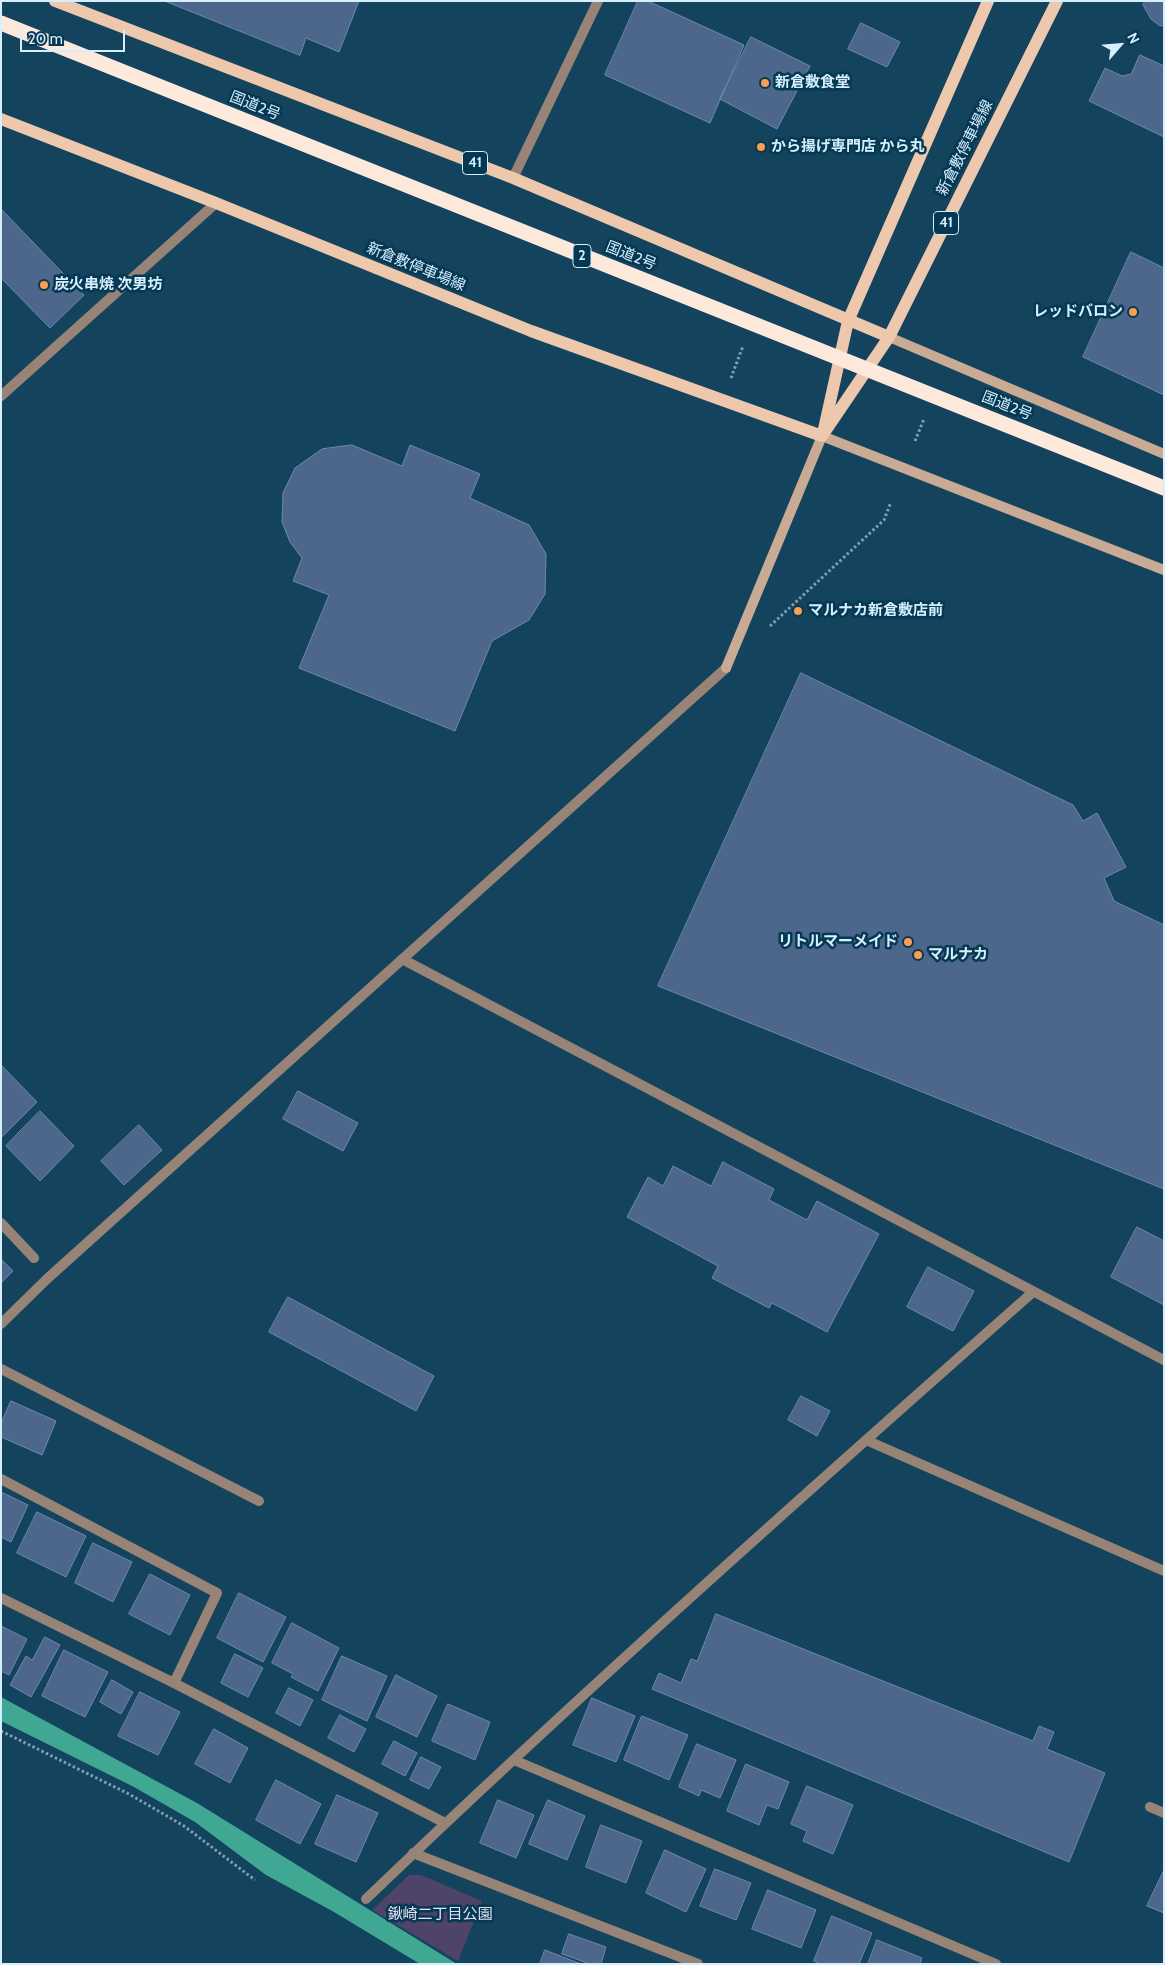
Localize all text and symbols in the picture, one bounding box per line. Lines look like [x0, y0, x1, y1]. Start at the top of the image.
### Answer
scale bar [22, 20, 128, 52]
north arrow [1095, 20, 1145, 70]
text: 20 m [28, 30, 63, 48]
text: N [1123, 30, 1144, 47]
place label: 新倉敷食堂 [775, 74, 850, 92]
marker: 新倉敷食堂 [759, 77, 771, 89]
street label: 国道2号 [227, 88, 283, 124]
street label: 新倉敷停車場線 [933, 97, 997, 199]
place label: から揚げ専門店 から丸 [771, 138, 924, 156]
marker: から揚げ専門店 から丸 [755, 141, 767, 153]
road number: 41 [462, 152, 488, 174]
road number: 41 [934, 212, 958, 234]
street label: 国道2号 [603, 238, 659, 274]
street label: 新倉敷停車場線 [364, 239, 468, 295]
road number: 2 [573, 245, 591, 268]
place label: 炭火串焼 次男坊 [54, 276, 162, 294]
marker: 炭火串焼 次男坊 [38, 279, 50, 291]
place label: レッドバロン [1033, 303, 1123, 321]
marker: レッドバロン [1127, 306, 1139, 318]
street label: 国道2号 [979, 388, 1035, 424]
place label: マルナカ新倉敷店前 [808, 602, 943, 620]
marker: マルナカ新倉敷店前 [792, 605, 804, 617]
place label: リトルマーメイド [778, 933, 898, 951]
marker: リトルマーメイド [902, 936, 914, 948]
place label: マルナカ [928, 946, 988, 964]
marker: マルナカ [912, 949, 924, 961]
park label: 鍬崎二丁目公園 [388, 1906, 492, 1924]

